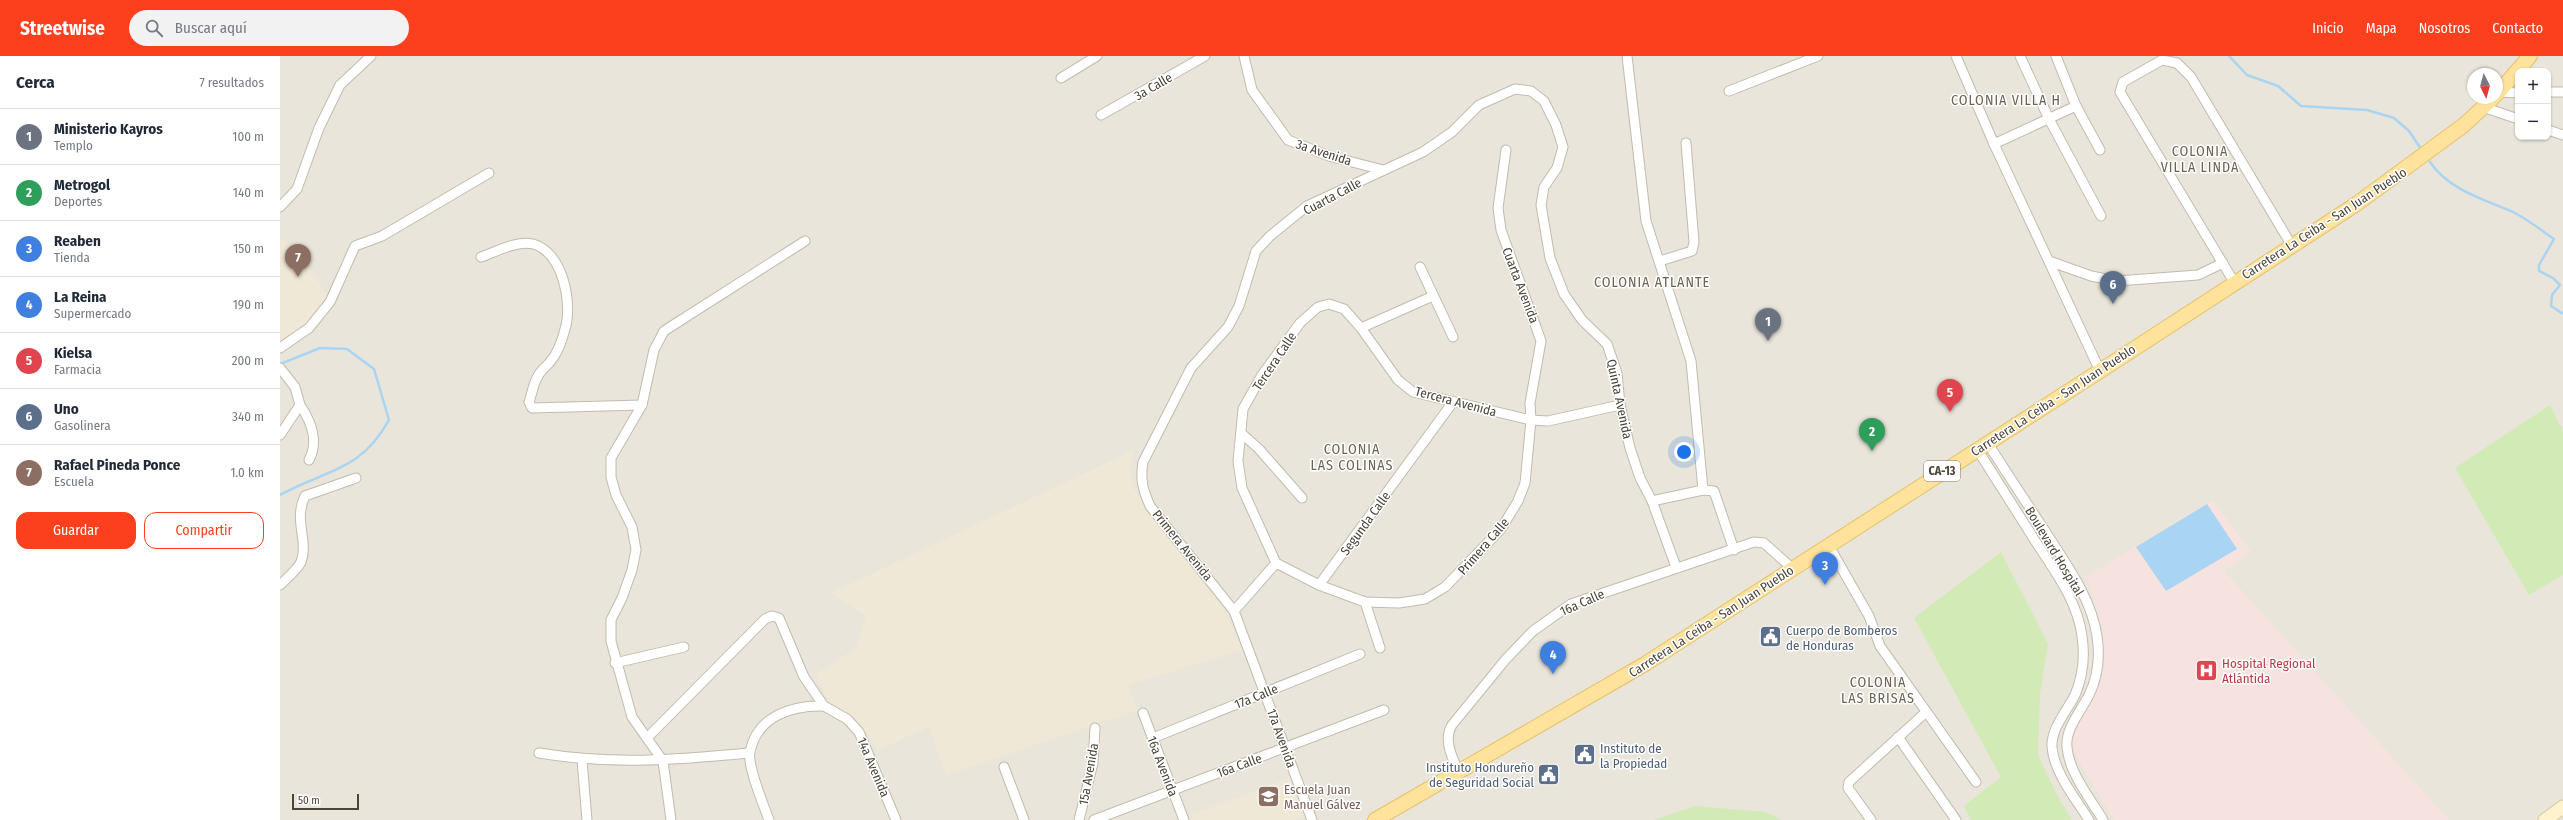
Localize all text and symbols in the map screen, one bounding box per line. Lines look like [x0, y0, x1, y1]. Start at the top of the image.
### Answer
search box [129, 10, 409, 46]
text: Streetwise [20, 17, 105, 40]
icon: search [143, 17, 165, 39]
text: Buscar aquí [175, 19, 247, 37]
text: Inicio [2312, 20, 2344, 37]
text: Mapa [2366, 20, 2397, 37]
text: Nosotros [2419, 20, 2470, 37]
text: Contacto [2492, 20, 2543, 37]
north arrow [2467, 68, 2503, 104]
map controls [2515, 68, 2551, 140]
button: + [2515, 68, 2551, 104]
street label: 3a Calle [1132, 70, 1175, 103]
text: Cerca [16, 72, 55, 93]
text: 7 resultados [199, 75, 264, 90]
district label: COLONIA VILLA H [1951, 92, 2061, 109]
button: − [2515, 104, 2551, 140]
text: Ministerio Kayros [54, 120, 163, 138]
text: 1 [26, 129, 32, 144]
text: 100 m [232, 129, 264, 144]
street label: 3a Avenida [1294, 136, 1354, 169]
text: Templo [54, 138, 93, 153]
district label: COLONIA VILLA LINDA [2161, 143, 2239, 176]
street label: Carretera La Ceiba - San Juan Pueblo [2239, 164, 2410, 282]
street label: Cuarta Calle [1301, 175, 1364, 218]
text: Metrogol [54, 176, 110, 194]
text: 2 [26, 185, 32, 200]
text: 140 m [233, 185, 264, 200]
text: Deportes [54, 194, 102, 209]
text: Reaben [54, 232, 101, 250]
text: 3 [26, 241, 32, 256]
text: 150 m [233, 241, 264, 256]
pin: 7 [285, 244, 311, 277]
street label: Cuarta Avenida [1499, 245, 1542, 325]
text: Tienda [54, 250, 90, 265]
pin: 6 [2100, 271, 2126, 304]
district label: COLONIA ATLANTE [1594, 274, 1710, 291]
text: La Reina [54, 288, 107, 306]
text: 4 [26, 297, 32, 312]
text: 190 m [233, 297, 264, 312]
text: Supermercado [54, 306, 131, 321]
pin: 1 [1755, 308, 1781, 341]
street label: Tercera Calle [1249, 329, 1299, 393]
street label: Carretera La Ceiba - San Juan Pueblo [1968, 341, 2139, 459]
text: Kielsa [54, 344, 92, 362]
text: 5 [26, 353, 32, 368]
text: 200 m [232, 353, 264, 368]
street label: Quinta Avenida [1604, 358, 1635, 440]
text: Farmacia [54, 362, 101, 377]
pin: 5 [1937, 379, 1963, 412]
street label: Tercera Avenida [1414, 383, 1498, 420]
text: Uno [54, 400, 79, 418]
text: 6 [26, 409, 32, 424]
text: 340 m [232, 409, 264, 424]
text: Gasolinera [54, 418, 111, 433]
pin: 2 [1859, 418, 1885, 451]
district label: COLONIA LAS COLINAS [1310, 441, 1394, 474]
your location [1674, 442, 1694, 462]
text: Rafael Pineda Ponce [54, 456, 180, 474]
road number: CA-13 [1924, 461, 1960, 481]
text: 7 [26, 465, 32, 480]
text: 1.0 km [230, 465, 264, 480]
text: Escuela [54, 474, 94, 489]
street label: Segunda Calle [1337, 489, 1393, 558]
street label: Boulevard Hospital [2022, 504, 2087, 599]
street label: Primera Avenida [1149, 507, 1216, 584]
button: Guardar [16, 512, 136, 549]
button: Compartir [144, 512, 264, 549]
street label: Primera Calle [1455, 515, 1512, 578]
pin: 3 [1812, 552, 1838, 585]
street label: Carretera La Ceiba - San Juan Pueblo [1626, 562, 1797, 680]
street label: 16a Calle [1558, 586, 1607, 619]
place label: Cuerpo de Bomberos de Honduras [1786, 623, 1898, 653]
public building icon: Cuerpo de Bomberos de Honduras [1757, 624, 1783, 650]
pin: 4 [1540, 641, 1566, 674]
place label: Hospital Regional Atlántida [2222, 656, 2316, 686]
hospital icon: Hospital Regional Atlántida [2194, 657, 2220, 683]
district label: COLONIA LAS BRISAS [1841, 674, 1915, 707]
street label: 17a Calle [1232, 681, 1280, 712]
street label: 17a Avenida [1264, 707, 1299, 770]
street label: 16a Avenida [1144, 734, 1181, 798]
street label: 14a Avenida [854, 735, 893, 799]
place label: Instituto de la Propiedad [1600, 741, 1667, 771]
street label: 15a Avenida [1076, 742, 1101, 806]
public building icon: Instituto de la Propiedad [1571, 742, 1597, 768]
street label: 16a Calle [1215, 750, 1264, 781]
place label: Instituto Hondureño de Seguridad Social [1426, 760, 1535, 790]
public building icon: Instituto Hondureño de Seguridad Social [1536, 761, 1562, 787]
place label: Escuela Juan Manuel Gálvez [1284, 782, 1360, 812]
school or university icon: Escuela Juan Manuel Gálvez [1255, 783, 1281, 809]
scale bar [292, 792, 359, 811]
text: 50 m [298, 794, 320, 807]

